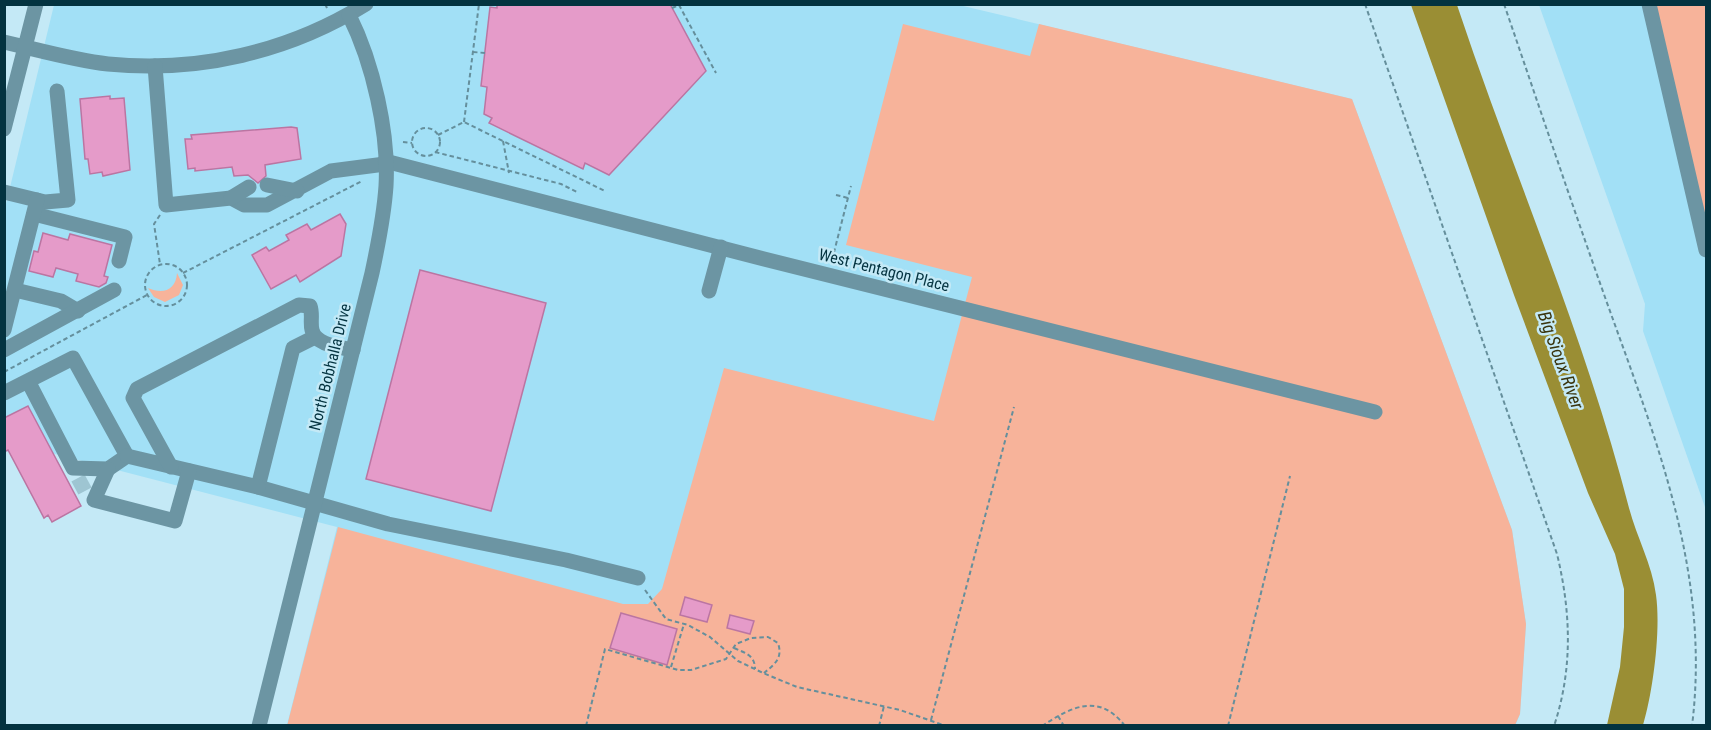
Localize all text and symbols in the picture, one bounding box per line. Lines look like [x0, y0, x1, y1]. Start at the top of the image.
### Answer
street label: West Pentagon Place [817, 245, 951, 295]
street label: North Bobhalla Drive [305, 302, 355, 432]
water label: Big Sioux River [1534, 308, 1589, 412]

